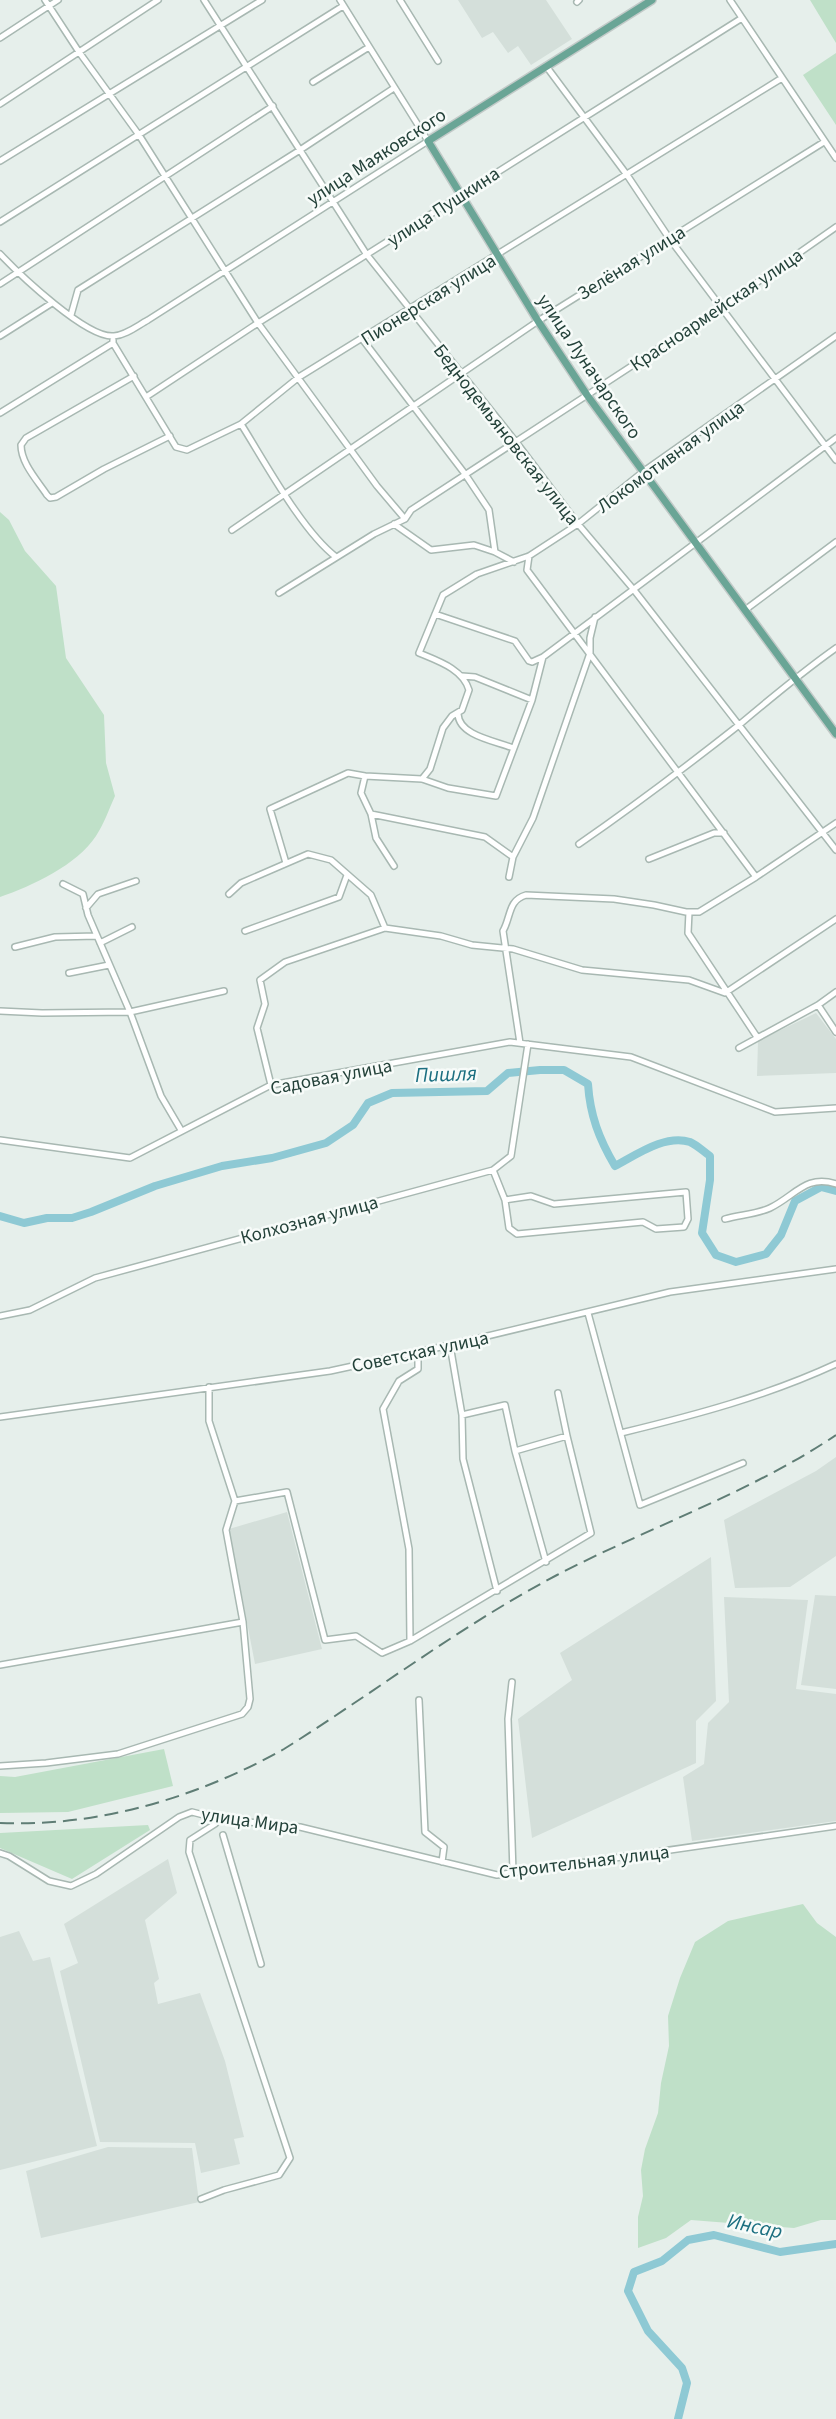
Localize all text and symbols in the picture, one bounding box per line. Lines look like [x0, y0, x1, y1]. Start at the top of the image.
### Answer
street label: улица Маяковского [302, 102, 452, 212]
street label: улица Пушкина [382, 161, 505, 254]
street label: Зелёная улица [572, 219, 691, 307]
street label: Красноармейская улица [625, 242, 809, 378]
street label: Пионерская улица [356, 248, 502, 353]
street label: улица Луначарского [530, 289, 647, 445]
street label: Беднодемьяновская улица [426, 339, 585, 531]
street label: Локомотивная улица [592, 394, 750, 520]
street label: Садовая улица [268, 1052, 394, 1103]
water label: Пишля [415, 1058, 477, 1090]
street label: Колхозная улица [237, 1189, 381, 1252]
street label: Советская улица [349, 1325, 491, 1380]
street label: улица Мира [199, 1801, 300, 1842]
street label: Строительная улица [497, 1839, 671, 1886]
water label: Инсар [725, 2206, 785, 2246]

